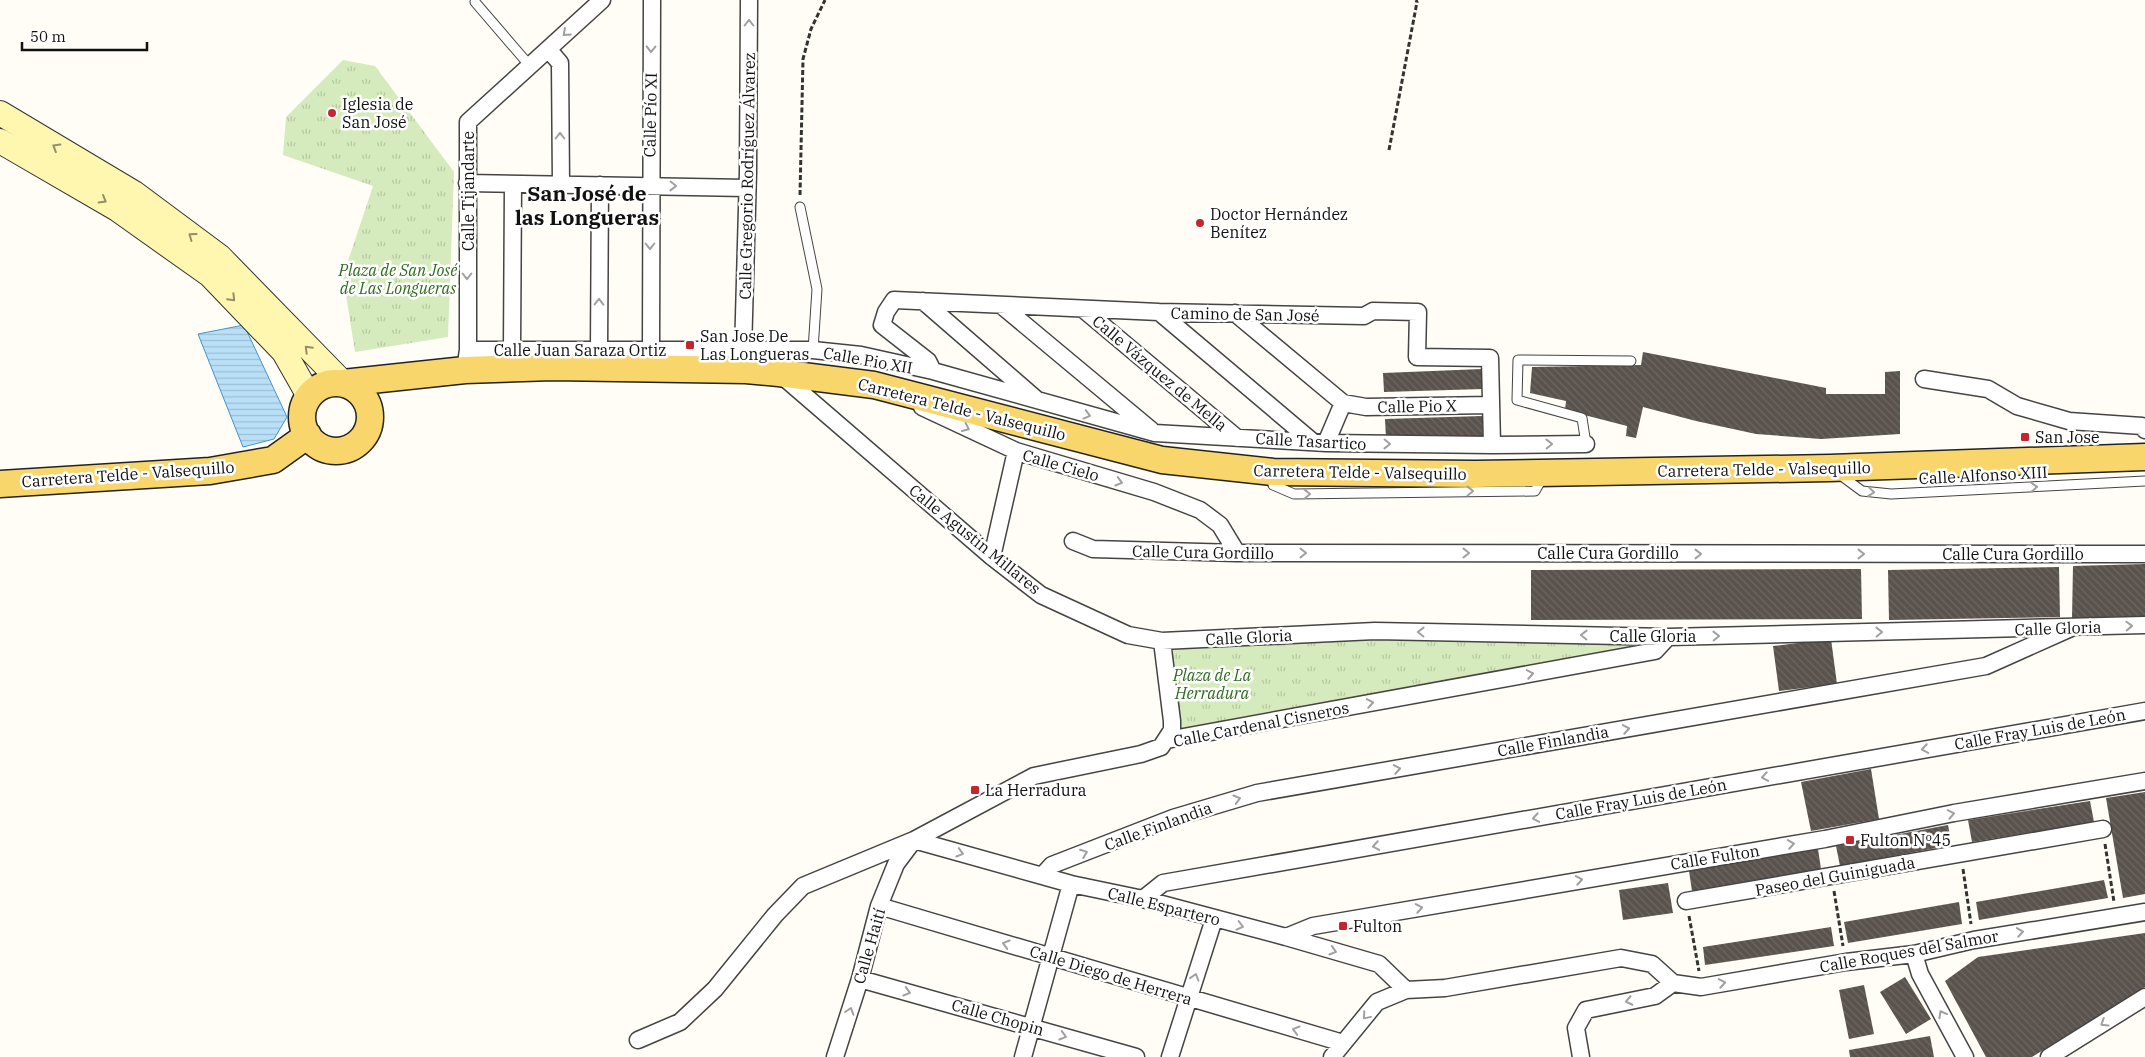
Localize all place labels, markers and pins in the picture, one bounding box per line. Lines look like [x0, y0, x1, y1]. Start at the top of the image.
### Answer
place label: Iglesia de San José [342, 94, 413, 132]
marker: Iglesia de San José [326, 107, 338, 119]
place label: Doctor Hernández Benítez [1210, 204, 1348, 242]
marker: Doctor Hernández Benítez [1194, 217, 1206, 229]
place label: San Jose De Las Longueras [700, 326, 809, 364]
marker: San Jose De Las Longueras [684, 339, 696, 351]
place label: San Jose [2035, 427, 2100, 447]
marker: San Jose [2019, 431, 2031, 443]
place label: La Herradura [985, 780, 1087, 800]
marker: La Herradura [969, 784, 981, 796]
place label: Fulton Nº45 [1860, 830, 1951, 850]
marker: Fulton Nº45 [1844, 834, 1856, 846]
place label: Fulton [1353, 916, 1402, 936]
marker: Fulton [1337, 920, 1349, 932]

